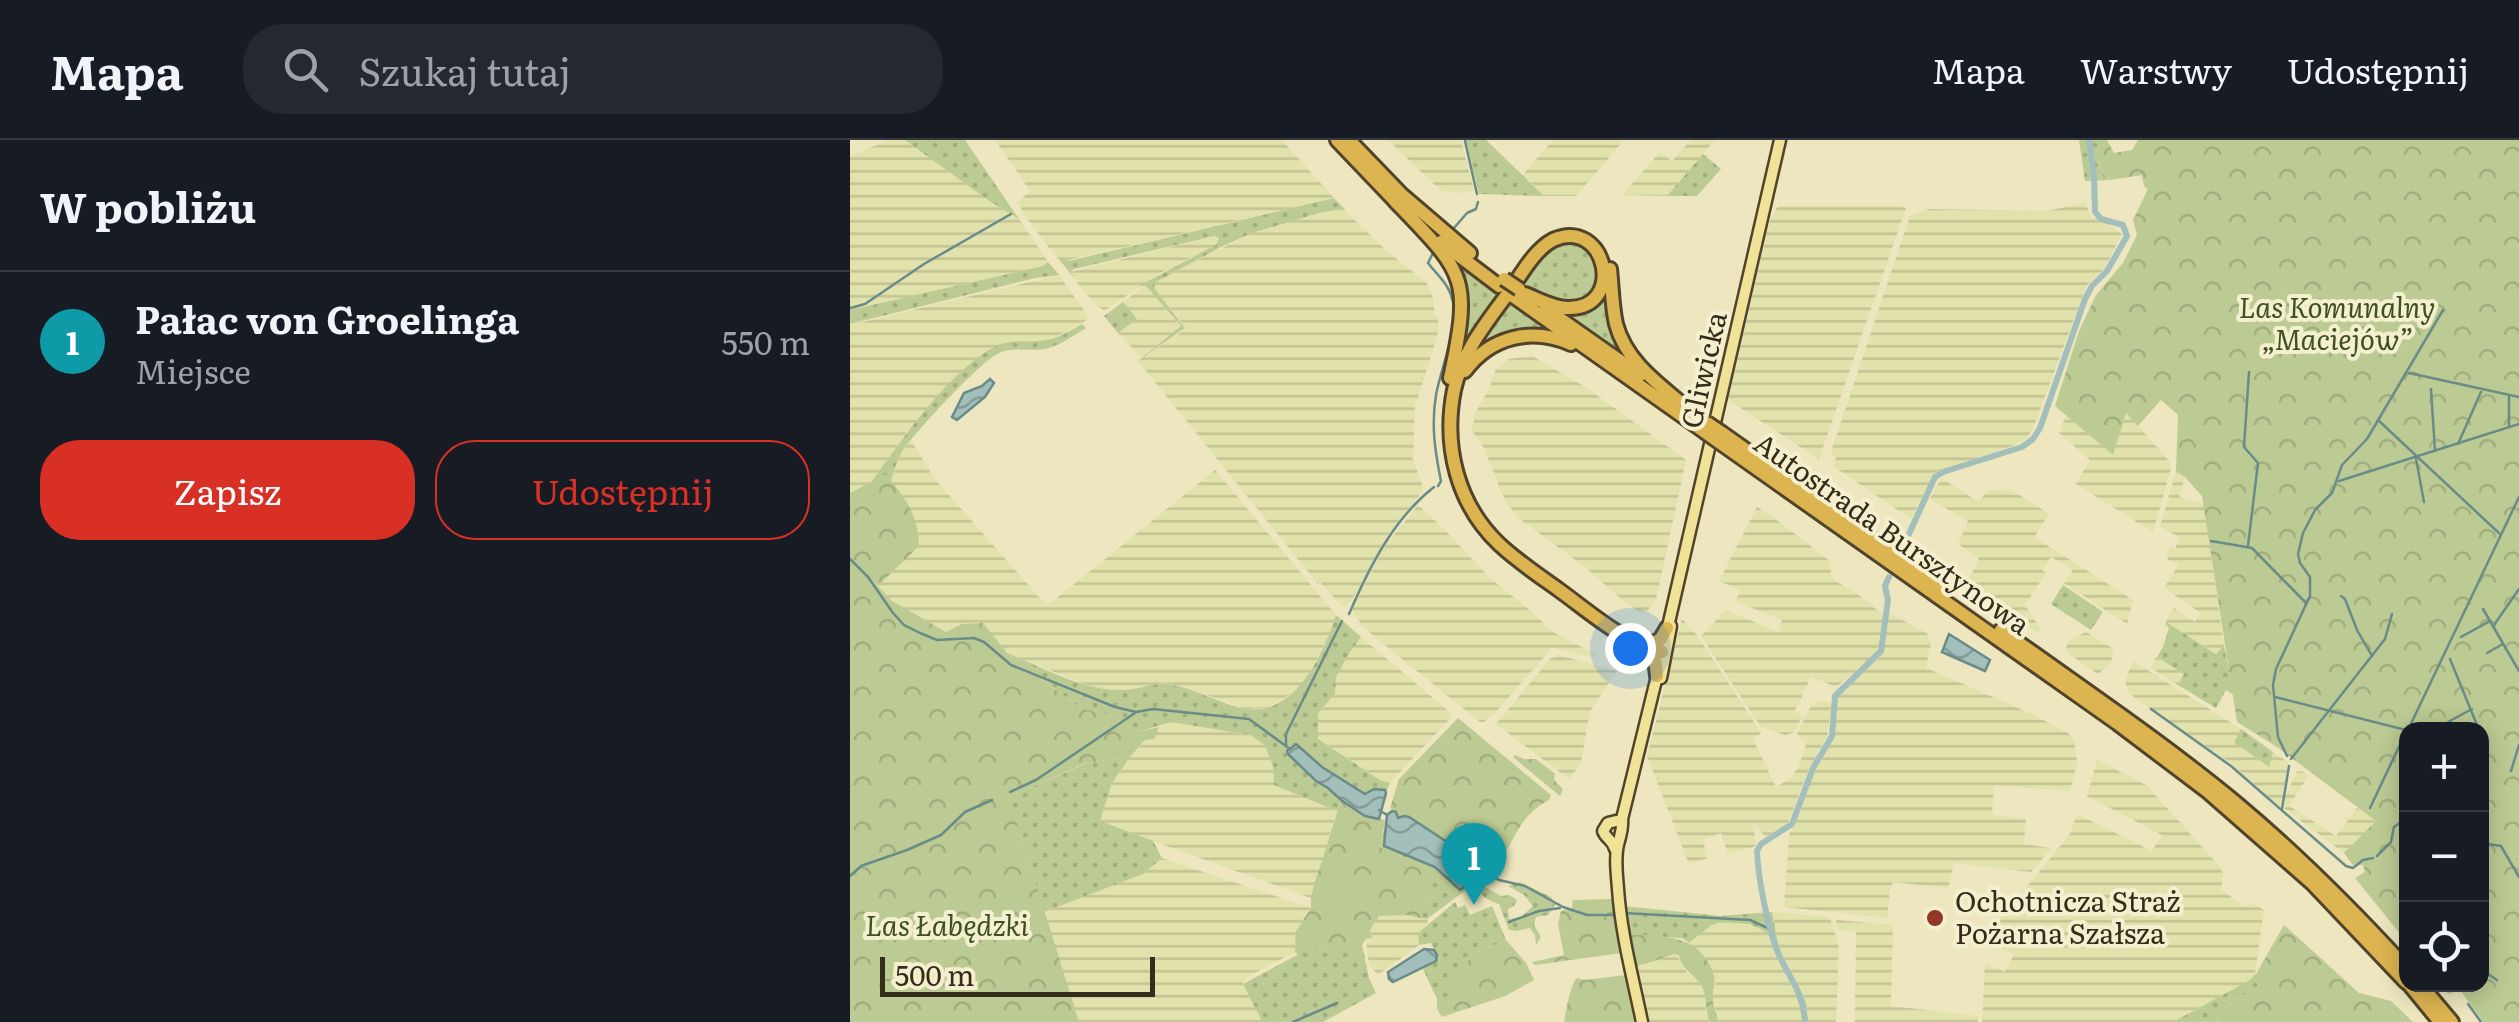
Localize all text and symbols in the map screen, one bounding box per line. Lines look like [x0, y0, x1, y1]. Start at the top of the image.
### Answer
search box [243, 24, 943, 114]
text: Mapa [50, 34, 183, 105]
text: Szukaj tutaj [358, 41, 571, 98]
icon: search [278, 42, 333, 97]
text: Mapa [1932, 43, 2025, 95]
text: Warstwy [2080, 43, 2232, 95]
text: Udostępnij [2287, 43, 2469, 95]
text: W pobliżu [40, 174, 256, 236]
park label: Las Komunalny „Maciejów” [2239, 285, 2435, 359]
text: Pałac von Groelinga [135, 289, 519, 346]
street label: Gliwicka [1668, 307, 1736, 432]
text: 1 [66, 317, 79, 365]
text: 550 m [722, 317, 810, 365]
text: Miejsce [135, 346, 251, 394]
street label: Autostrada Bursztynowa [1746, 421, 2040, 644]
button: Zapisz [40, 440, 415, 540]
button: Udostępnij [435, 440, 810, 540]
your location [1605, 623, 1656, 674]
map controls [2399, 722, 2489, 992]
button: + [2399, 722, 2489, 812]
button: − [2399, 812, 2489, 902]
pin: 1 [1442, 822, 1506, 905]
place label: Ochotnicza Straż Pożarna Szałsza [1955, 879, 2180, 953]
button: locate [2399, 902, 2489, 992]
park label: Las Łabędzki [865, 903, 1029, 945]
marker: Ochotnicza Straż Pożarna Szałsza [1924, 907, 1946, 929]
scale bar [880, 952, 1155, 996]
text: 500 m [895, 953, 974, 995]

